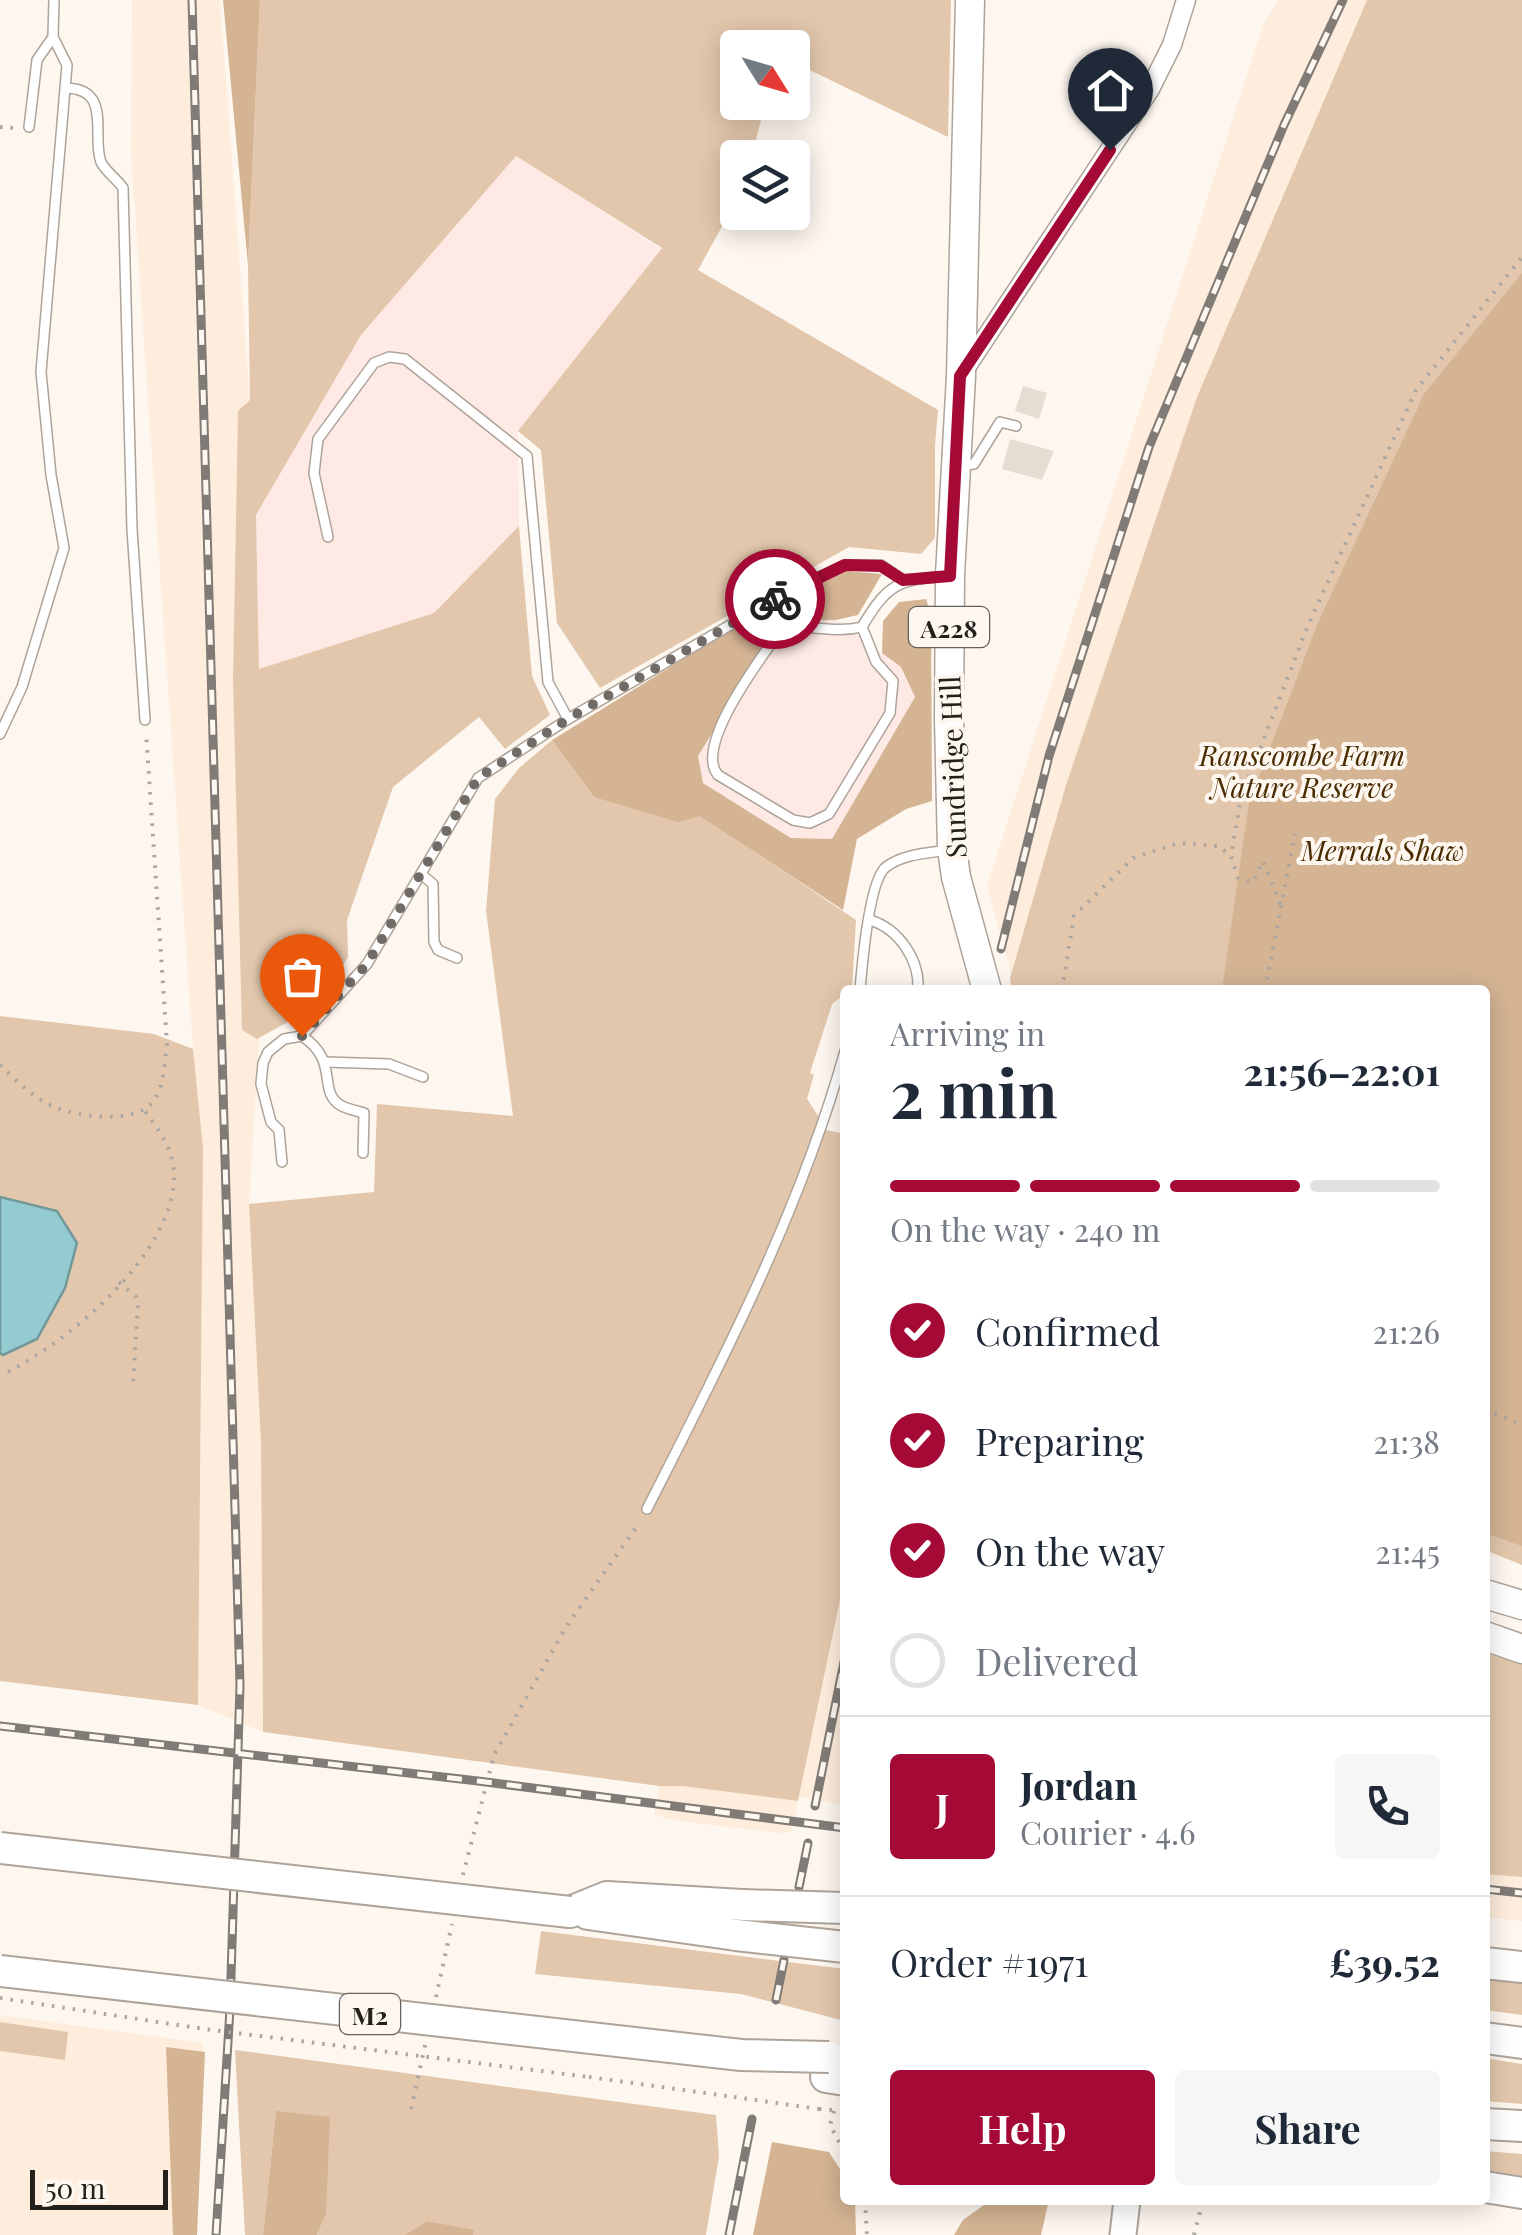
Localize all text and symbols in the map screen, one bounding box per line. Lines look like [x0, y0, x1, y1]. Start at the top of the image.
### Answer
north arrow [720, 30, 810, 120]
map controls [720, 30, 810, 230]
pin [1068, 48, 1153, 151]
icon: home [1083, 63, 1138, 118]
button: layers [720, 140, 810, 230]
courier [725, 549, 825, 649]
icon: bike [748, 572, 803, 627]
road number: A228 [909, 607, 989, 647]
street label: Sundridge Hill [930, 675, 974, 859]
park label: Ranscombe Farm Nature Reserve [1198, 736, 1405, 805]
park label: Merrals Shaw [1300, 831, 1465, 868]
pin [260, 934, 345, 1037]
icon: bag [275, 949, 330, 1004]
text: Arriving in [890, 1011, 1045, 1054]
text: 21:56–22:01 [1243, 1045, 1440, 1096]
text: 2 min [890, 1048, 1058, 1134]
text: On the way · 240 m [890, 1207, 1160, 1250]
icon: check [890, 1303, 945, 1358]
text: Confirmed [975, 1305, 1160, 1356]
text: 21:26 [1372, 1309, 1440, 1352]
icon: check [890, 1413, 945, 1468]
text: Preparing [975, 1415, 1144, 1466]
text: 21:38 [1373, 1419, 1440, 1462]
icon: check [890, 1523, 945, 1578]
text: On the way [975, 1525, 1165, 1576]
text: 21:45 [1375, 1529, 1440, 1572]
text: Delivered [975, 1635, 1139, 1686]
button: phone [1335, 1754, 1440, 1859]
text: Jordan [1020, 1759, 1138, 1810]
text: J [936, 1781, 949, 1832]
text: Courier · 4.6 [1020, 1810, 1196, 1853]
text: Order #1971 [890, 1936, 1088, 1987]
text: £39.52 [1329, 1936, 1440, 1987]
road number: M2 [340, 1994, 400, 2034]
button: Help [890, 2070, 1155, 2185]
button: Share [1175, 2070, 1440, 2185]
scale bar [30, 2165, 168, 2210]
text: 50 m [45, 2169, 105, 2206]

